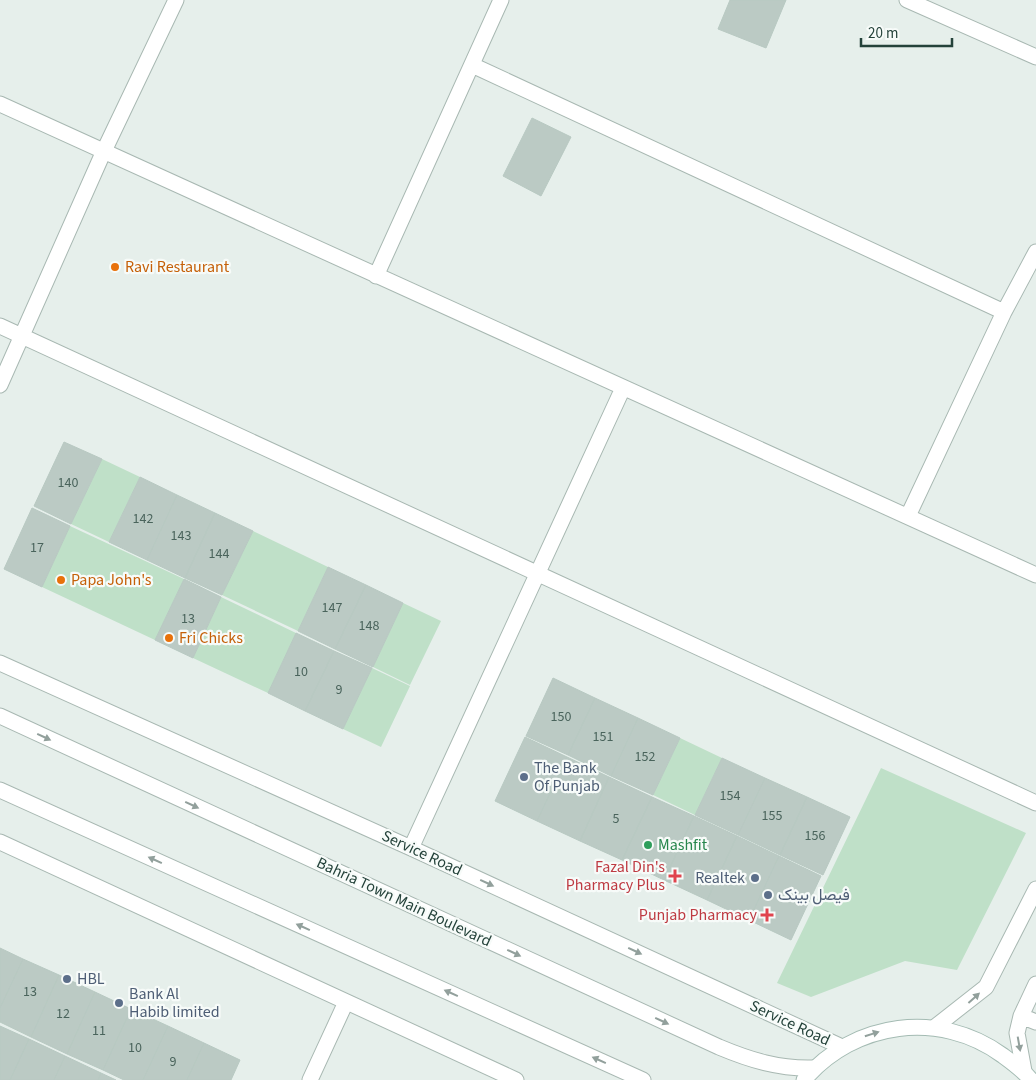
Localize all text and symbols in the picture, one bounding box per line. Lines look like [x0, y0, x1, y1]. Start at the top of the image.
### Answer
scale bar [861, 15, 952, 47]
text: 20 m [868, 23, 898, 44]
place label: Ravi Restaurant [125, 256, 230, 278]
marker: Ravi Restaurant [109, 261, 121, 273]
house number: 140 [58, 473, 78, 493]
house number: 142 [133, 509, 153, 529]
house number: 143 [171, 526, 191, 546]
house number: 17 [30, 538, 44, 558]
house number: 144 [209, 544, 229, 564]
place label: Papa John's [71, 569, 152, 591]
marker: Papa John's [55, 574, 67, 586]
house number: 147 [322, 598, 342, 618]
house number: 13 [181, 609, 195, 629]
house number: 148 [359, 616, 379, 636]
place label: Fri Chicks [179, 627, 243, 649]
marker: Fri Chicks [163, 632, 175, 644]
house number: 10 [294, 662, 308, 682]
house number: 9 [336, 680, 343, 700]
house number: 150 [551, 707, 571, 727]
house number: 151 [593, 727, 613, 747]
one-way arrow [37, 733, 51, 741]
house number: 152 [635, 747, 655, 767]
place label: The Bank Of Punjab [534, 757, 600, 797]
marker: The Bank Of Punjab [518, 771, 530, 783]
house number: 154 [720, 786, 740, 806]
one-way arrow [185, 801, 199, 809]
house number: 155 [762, 806, 782, 826]
house number: 5 [613, 809, 620, 829]
street label: Service Road [378, 825, 466, 881]
house number: 156 [805, 826, 825, 846]
place label: Mashfit [658, 834, 708, 856]
marker: Mashfit [642, 839, 654, 851]
street label: Bahria Town Main Boulevard [313, 852, 495, 952]
one-way arrow [147, 855, 162, 864]
place label: Fazal Din's Pharmacy Plus [566, 856, 665, 896]
place label: Realtek [695, 867, 745, 889]
marker: Fazal Din's Pharmacy Plus [669, 870, 681, 882]
marker: Realtek [749, 872, 761, 884]
one-way arrow [480, 880, 494, 888]
place label: فیصل بینک [778, 884, 850, 906]
marker: فیصل بینک [762, 889, 774, 901]
place label: Punjab Pharmacy [639, 904, 758, 926]
marker: Punjab Pharmacy [761, 909, 773, 921]
one-way arrow [296, 922, 310, 930]
one-way arrow [628, 948, 642, 956]
one-way arrow [507, 950, 521, 958]
place label: HBL [77, 968, 105, 990]
marker: HBL [61, 973, 73, 985]
house number: 13 [23, 982, 37, 1002]
place label: Bank Al Habib limited [129, 983, 220, 1023]
one-way arrow [444, 989, 458, 997]
one-way arrow [967, 992, 980, 1003]
street label: Service Road [746, 995, 834, 1051]
marker: Bank Al Habib limited [113, 997, 125, 1009]
house number: 12 [56, 1004, 70, 1024]
one-way arrow [655, 1018, 669, 1026]
house number: 11 [92, 1021, 106, 1041]
one-way arrow [865, 1030, 880, 1038]
one-way arrow [1016, 1036, 1024, 1052]
house number: 10 [128, 1038, 142, 1058]
house number: 9 [170, 1052, 177, 1072]
one-way arrow [592, 1056, 606, 1064]

